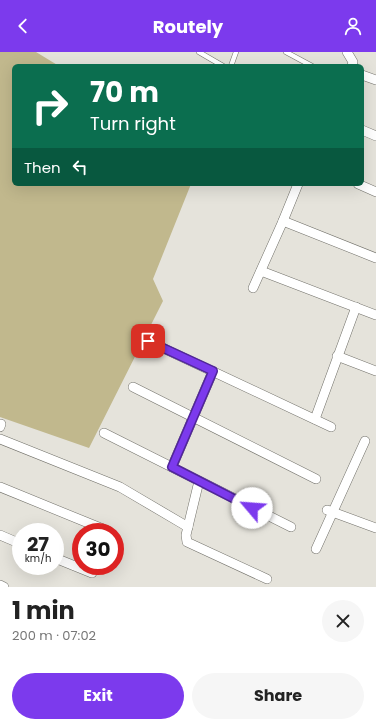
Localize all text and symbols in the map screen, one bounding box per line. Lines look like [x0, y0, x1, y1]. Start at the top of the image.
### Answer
text: Routely [153, 14, 223, 39]
icon: back [12, 15, 34, 37]
icon: person [342, 15, 364, 37]
text: 70 m [90, 73, 159, 112]
icon: right [24, 80, 76, 132]
text: Turn right [90, 111, 176, 136]
icon: left [69, 156, 91, 178]
text: Then [24, 157, 61, 178]
pin [131, 324, 165, 358]
icon: arrive [137, 330, 159, 352]
position arrow [231, 487, 273, 529]
speed limit sign: 30 [72, 523, 124, 575]
text: 27 [27, 530, 49, 558]
text: km/h [25, 551, 51, 566]
text: 1 min [12, 594, 75, 627]
button: close [322, 600, 364, 642]
text: 200 m · 07:02 [12, 626, 96, 645]
button: Exit [12, 673, 184, 719]
button: Share [192, 673, 364, 719]

